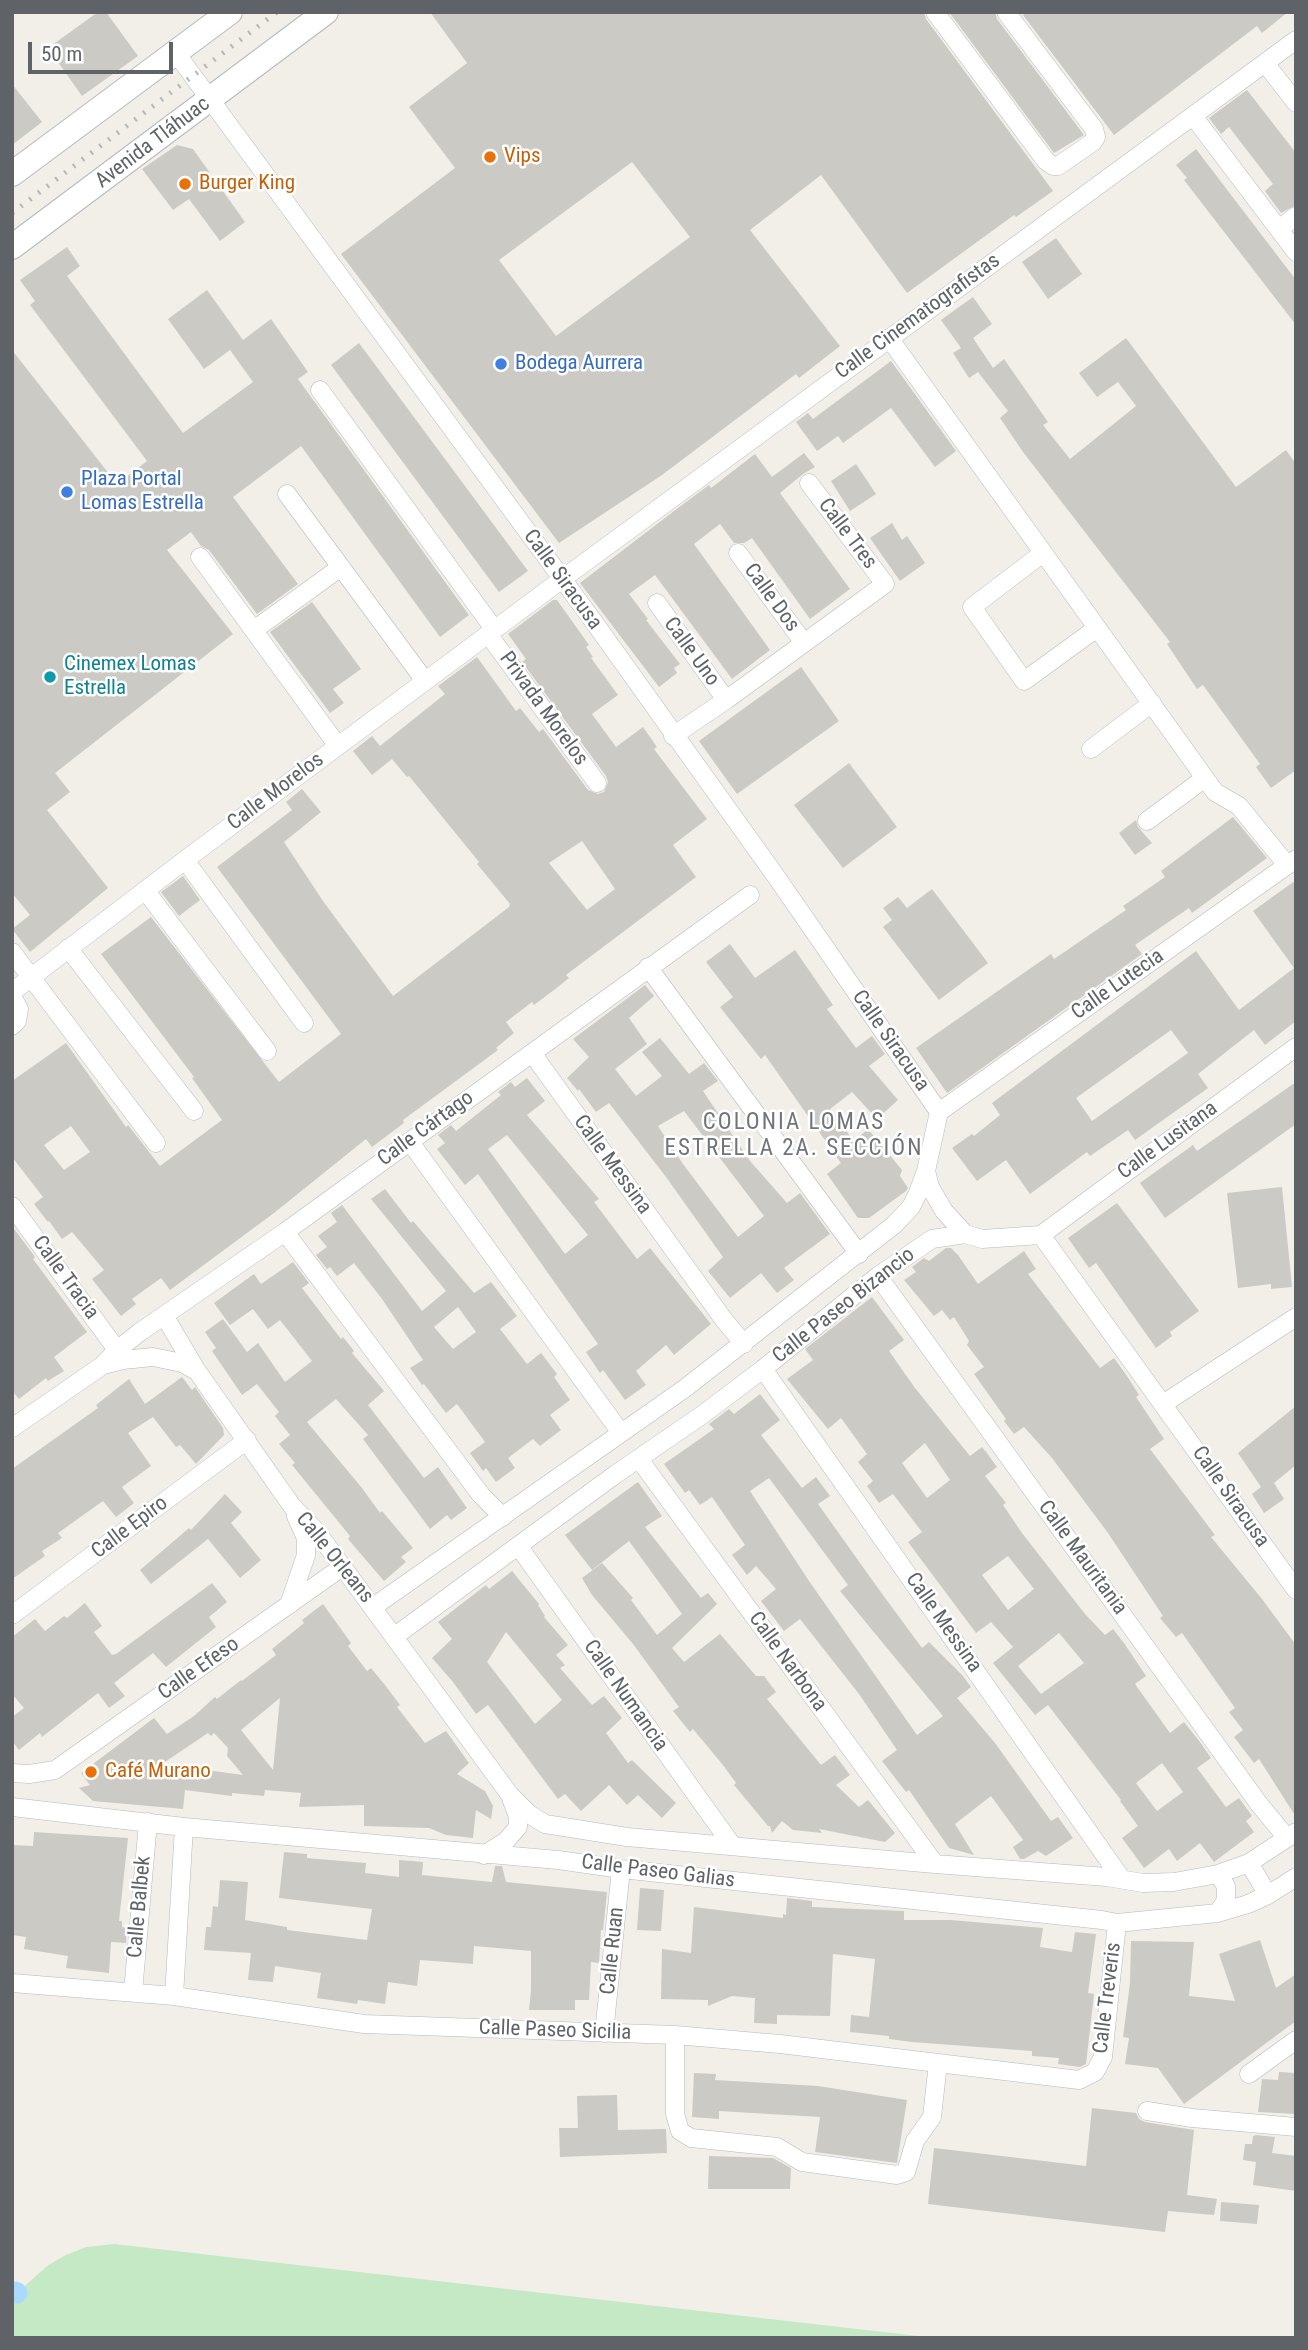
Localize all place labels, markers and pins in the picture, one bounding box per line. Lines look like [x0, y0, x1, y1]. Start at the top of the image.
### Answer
place label: Vips [504, 144, 541, 170]
marker: Vips [482, 149, 498, 165]
place label: Burger King [199, 171, 295, 197]
marker: Burger King [177, 176, 193, 192]
place label: Bodega Aurrera [515, 351, 643, 377]
marker: Bodega Aurrera [493, 356, 509, 372]
place label: Plaza Portal Lomas Estrella [81, 467, 204, 517]
marker: Plaza Portal Lomas Estrella [59, 484, 75, 500]
place label: Cinemex Lomas Estrella [64, 652, 196, 702]
marker: Cinemex Lomas Estrella [42, 669, 58, 685]
place label: Café Murano [105, 1759, 211, 1785]
marker: Café Murano [83, 1764, 99, 1780]

